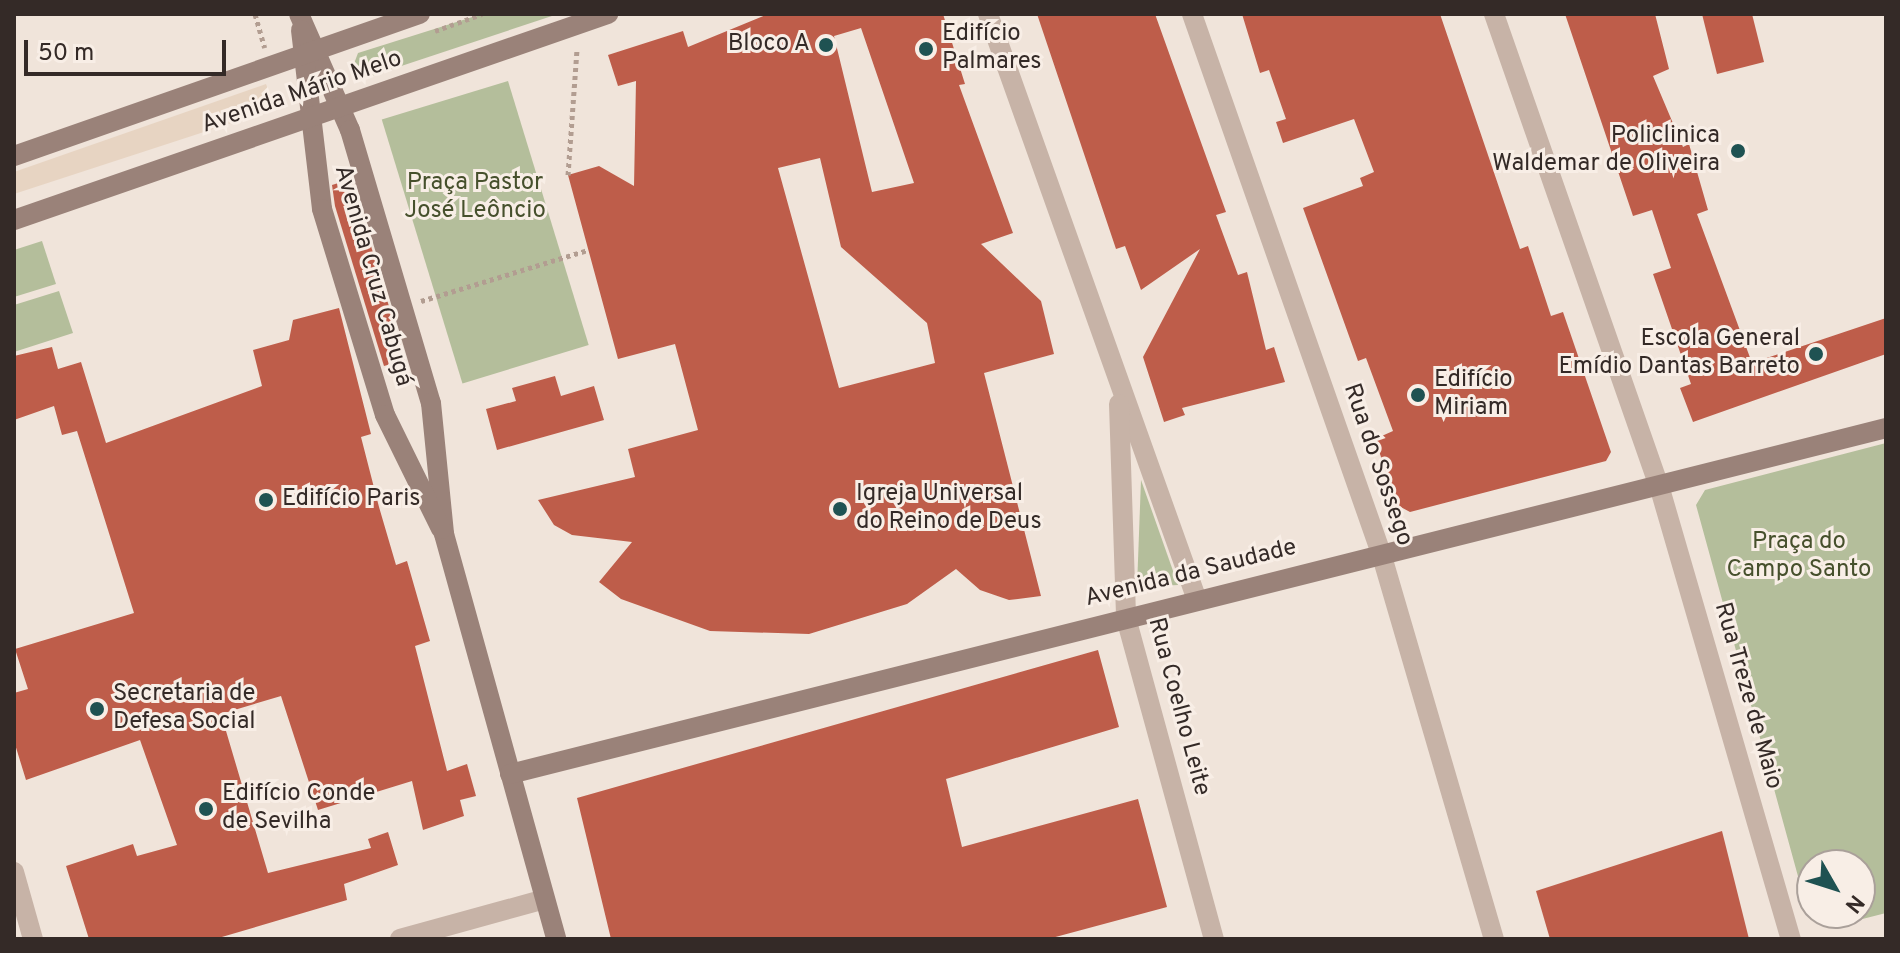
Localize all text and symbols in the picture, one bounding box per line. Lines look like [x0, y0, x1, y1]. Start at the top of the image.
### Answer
place label: Edifício Palmares [942, 21, 1042, 77]
scale bar [28, 24, 230, 74]
place label: Bloco A [727, 31, 810, 59]
marker: Bloco A [817, 36, 835, 54]
text: 50 m [38, 39, 94, 69]
marker: Edifício Palmares [917, 40, 935, 58]
street label: Avenida Mário Melo [198, 45, 406, 141]
place label: Policlinica Waldemar de Oliveira [1492, 123, 1720, 179]
marker: Policlinica Waldemar de Oliveira [1727, 140, 1749, 162]
street label: Avenida Cruz Cabugá [327, 162, 417, 390]
park label: Praça Pastor José Leôncio [404, 170, 546, 226]
place label: Escola General Emídio Dantas Barreto [1559, 326, 1800, 382]
marker: Escola General Emídio Dantas Barreto [1807, 345, 1825, 363]
place label: Edifício Miriam [1434, 367, 1513, 423]
street label: Rua do Sossego [1336, 380, 1418, 550]
marker: Edifício Miriam [1409, 386, 1427, 404]
place label: Igreja Universal do Reino de Deus [856, 481, 1042, 537]
place label: Edifício Paris [282, 486, 420, 514]
marker: Edifício Paris [257, 491, 275, 509]
marker: Igreja Universal do Reino de Deus [831, 500, 849, 518]
park label: Praça do Campo Santo [1727, 529, 1871, 585]
street label: Avenida da Saudade [1082, 534, 1300, 614]
street label: Rua Treze de Maio [1706, 599, 1788, 793]
street label: Rua Coelho Leite [1140, 615, 1216, 799]
place label: Secretaria de Defesa Social [113, 681, 256, 737]
marker: Secretaria de Defesa Social [88, 700, 106, 718]
place label: Edifício Conde de Sevilha [222, 781, 376, 837]
marker: Edifício Conde de Sevilha [197, 800, 215, 818]
north arrow [1796, 849, 1876, 929]
text: N [1838, 889, 1869, 918]

